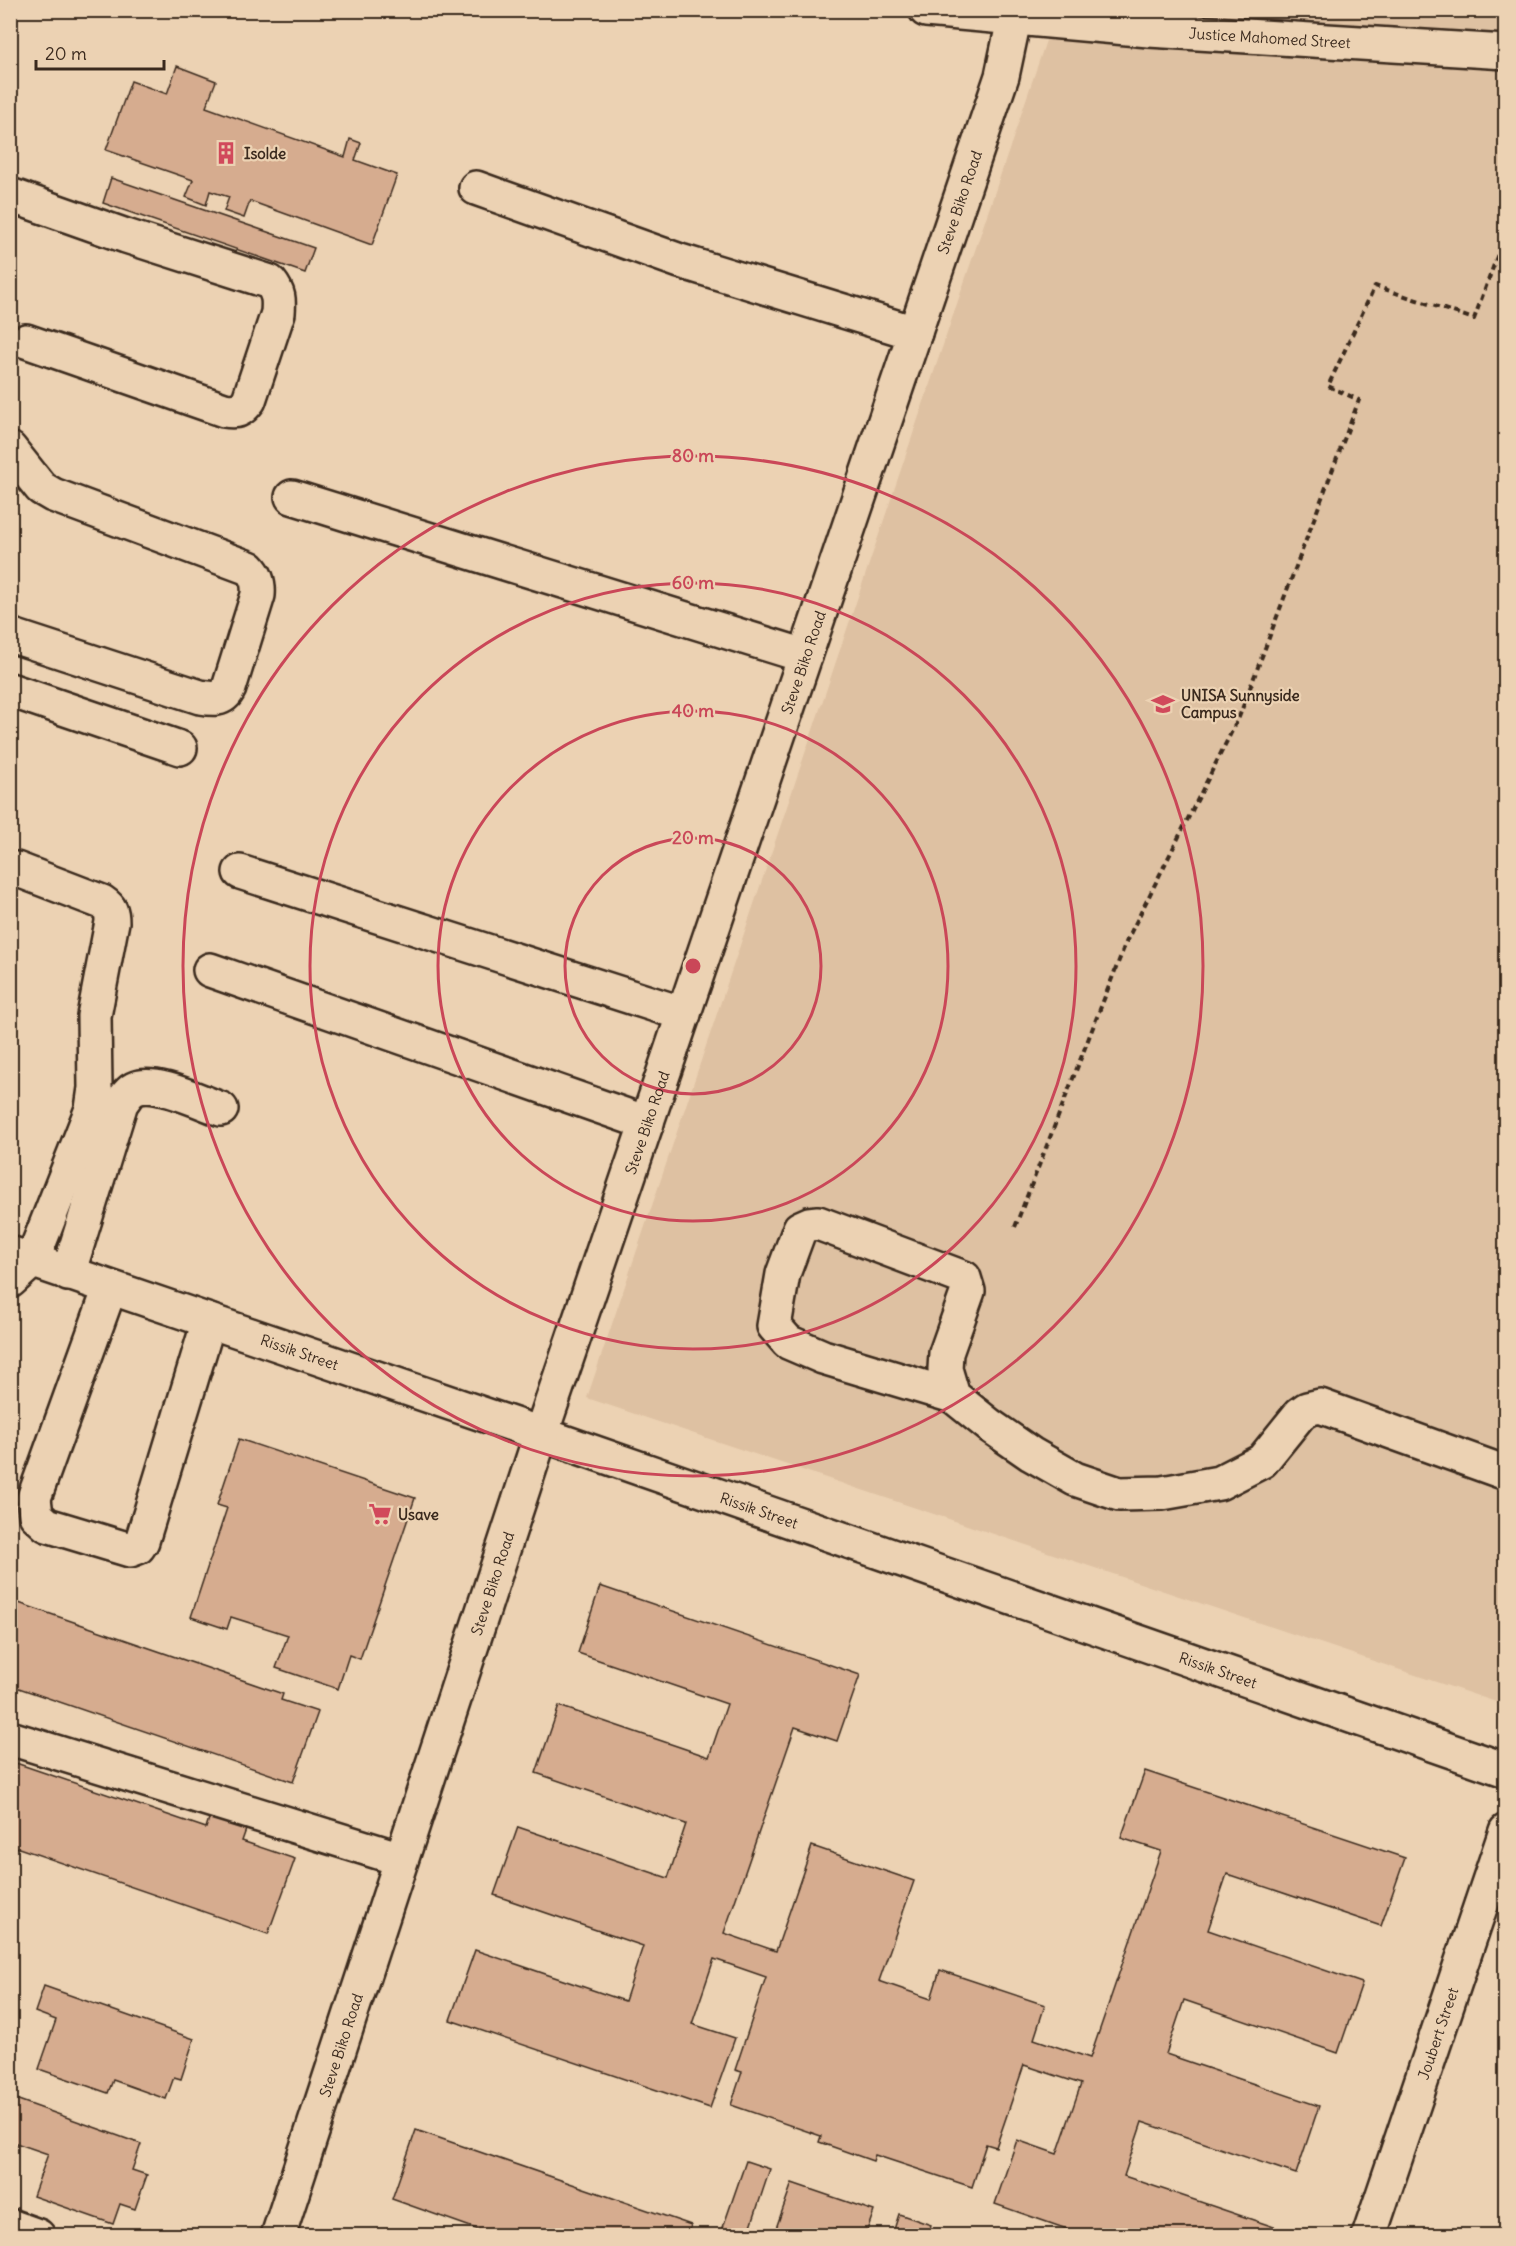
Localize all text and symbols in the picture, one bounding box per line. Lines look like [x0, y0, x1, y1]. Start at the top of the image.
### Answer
street label: Justice Mahomed Street [1188, 23, 1351, 52]
scale bar [36, 33, 164, 71]
text: 20 m [45, 42, 87, 65]
building icon: Isolde [213, 140, 239, 166]
place label: Isolde [244, 144, 286, 163]
street label: Steve Biko Road [933, 148, 986, 256]
text: 80 m [672, 444, 714, 467]
text: 60 m [672, 571, 714, 594]
street label: Steve Biko Road [777, 608, 829, 716]
place label: UNISA Sunnyside Campus [1181, 686, 1300, 723]
school or university icon: UNISA Sunnyside Campus [1150, 691, 1176, 717]
text: 40 m [672, 699, 714, 722]
text: 20 m [672, 826, 714, 849]
centre of rings [683, 956, 703, 976]
street label: Steve Biko Road [620, 1068, 673, 1177]
street label: Rissik Street [258, 1330, 341, 1374]
street label: Rissik Street [718, 1488, 801, 1532]
supermarket icon: Usave [367, 1501, 393, 1527]
place label: Usave [398, 1505, 439, 1524]
street label: Steve Biko Road [466, 1529, 518, 1637]
street label: Rissik Street [1177, 1647, 1260, 1692]
street label: Joubert Street [1413, 1985, 1462, 2082]
street label: Steve Biko Road [315, 1991, 367, 2099]

